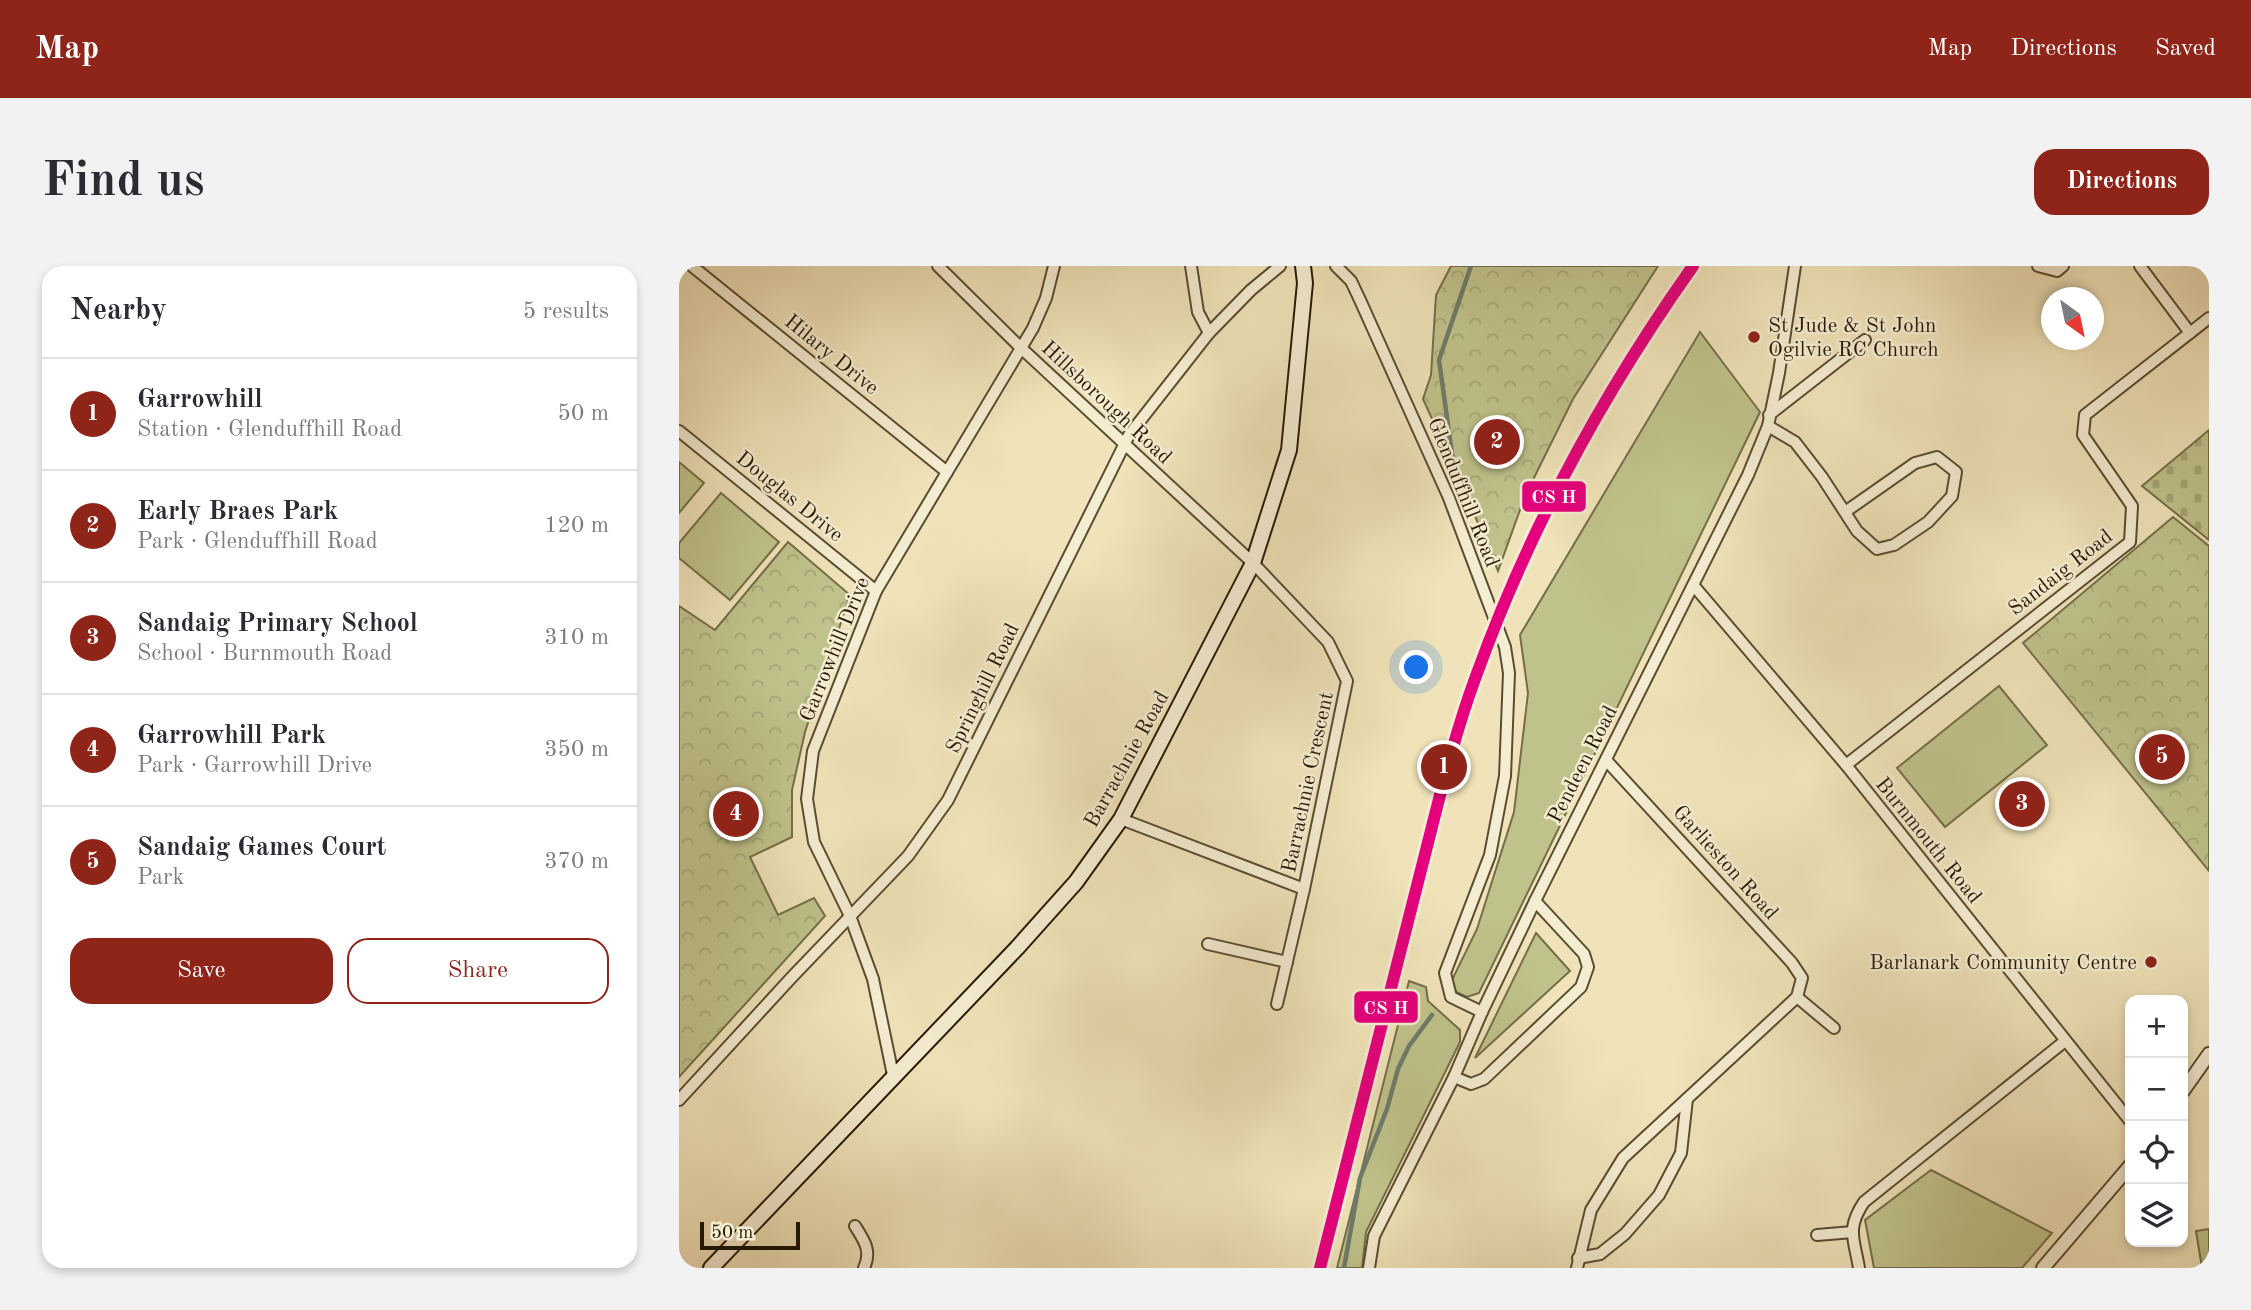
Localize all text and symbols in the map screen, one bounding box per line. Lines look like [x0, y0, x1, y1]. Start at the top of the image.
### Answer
text: Map [35, 33, 99, 66]
text: Map [1928, 37, 1972, 61]
text: Directions [2010, 37, 2117, 61]
text: Saved [2155, 37, 2216, 61]
button: Directions [2034, 149, 2209, 215]
text: Find us [42, 158, 205, 207]
north arrow [2041, 287, 2104, 350]
text: Nearby [70, 296, 167, 326]
text: 5 results [523, 300, 609, 323]
street label: Hilary Drive [780, 311, 882, 399]
place label: St Jude & St John Ogilvie RC Church [1768, 316, 1939, 361]
marker: St Jude & St John Ogilvie RC Church [1746, 329, 1762, 345]
street label: Hillsborough Road [1037, 338, 1175, 469]
text: Garrowhill [137, 387, 263, 413]
text: 1 [86, 402, 100, 425]
text: 50 m [558, 402, 609, 425]
street label: Glenduffhill Road [1423, 415, 1502, 570]
pin: 2 [1474, 416, 1520, 468]
text: Station · Glenduffhill Road [137, 418, 402, 441]
street label: Douglas Drive [732, 448, 847, 546]
line badge: CS H [1521, 480, 1587, 513]
text: CS H [1531, 489, 1577, 508]
text: Early Braes Park [137, 499, 338, 525]
text: 2 [86, 514, 100, 537]
text: 120 m [544, 514, 609, 537]
street label: Sandaig Road [2005, 526, 2117, 620]
text: Park · Glenduffhill Road [137, 530, 378, 553]
street label: Garrowhill Drive [797, 574, 874, 725]
text: Sandaig Primary School [137, 611, 418, 637]
street label: Springhill Road [943, 620, 1024, 757]
text: 3 [86, 626, 100, 649]
text: 310 m [544, 626, 609, 649]
text: School · Burnmouth Road [137, 642, 392, 665]
your location [1399, 650, 1433, 684]
street label: Barrachnie Road [1081, 688, 1173, 831]
street label: Barrachnie Crescent [1279, 690, 1338, 875]
street label: Pendeen Road [1545, 703, 1622, 827]
text: Garrowhill Park [137, 723, 326, 749]
pin: 5 [2139, 731, 2185, 783]
text: 4 [86, 738, 100, 761]
text: 350 m [544, 738, 609, 761]
pin: 1 [1421, 741, 1467, 793]
text: Park · Garrowhill Drive [137, 754, 372, 777]
street label: Burnmouth Road [1871, 774, 1985, 908]
pin: 3 [1999, 778, 2045, 830]
pin: 4 [713, 788, 759, 840]
street label: Garlieston Road [1668, 802, 1782, 924]
text: Sandaig Games Court [137, 835, 386, 861]
text: 5 [86, 850, 100, 873]
text: 370 m [544, 850, 609, 873]
text: Park [137, 866, 184, 889]
button: Save [70, 938, 333, 1004]
button: Share [347, 938, 609, 1004]
place label: Barlanark Community Centre [1869, 953, 2137, 974]
marker: Barlanark Community Centre [2143, 954, 2159, 970]
line badge: CS H [1353, 990, 1419, 1024]
map controls [2125, 995, 2188, 1247]
button: + [2125, 995, 2188, 1058]
text: CS H [1363, 1000, 1409, 1019]
button: − [2125, 1058, 2188, 1121]
button: locate [2125, 1121, 2188, 1184]
button: layers [2125, 1184, 2188, 1247]
scale bar [700, 1219, 800, 1251]
text: 50 m [711, 1224, 753, 1243]

